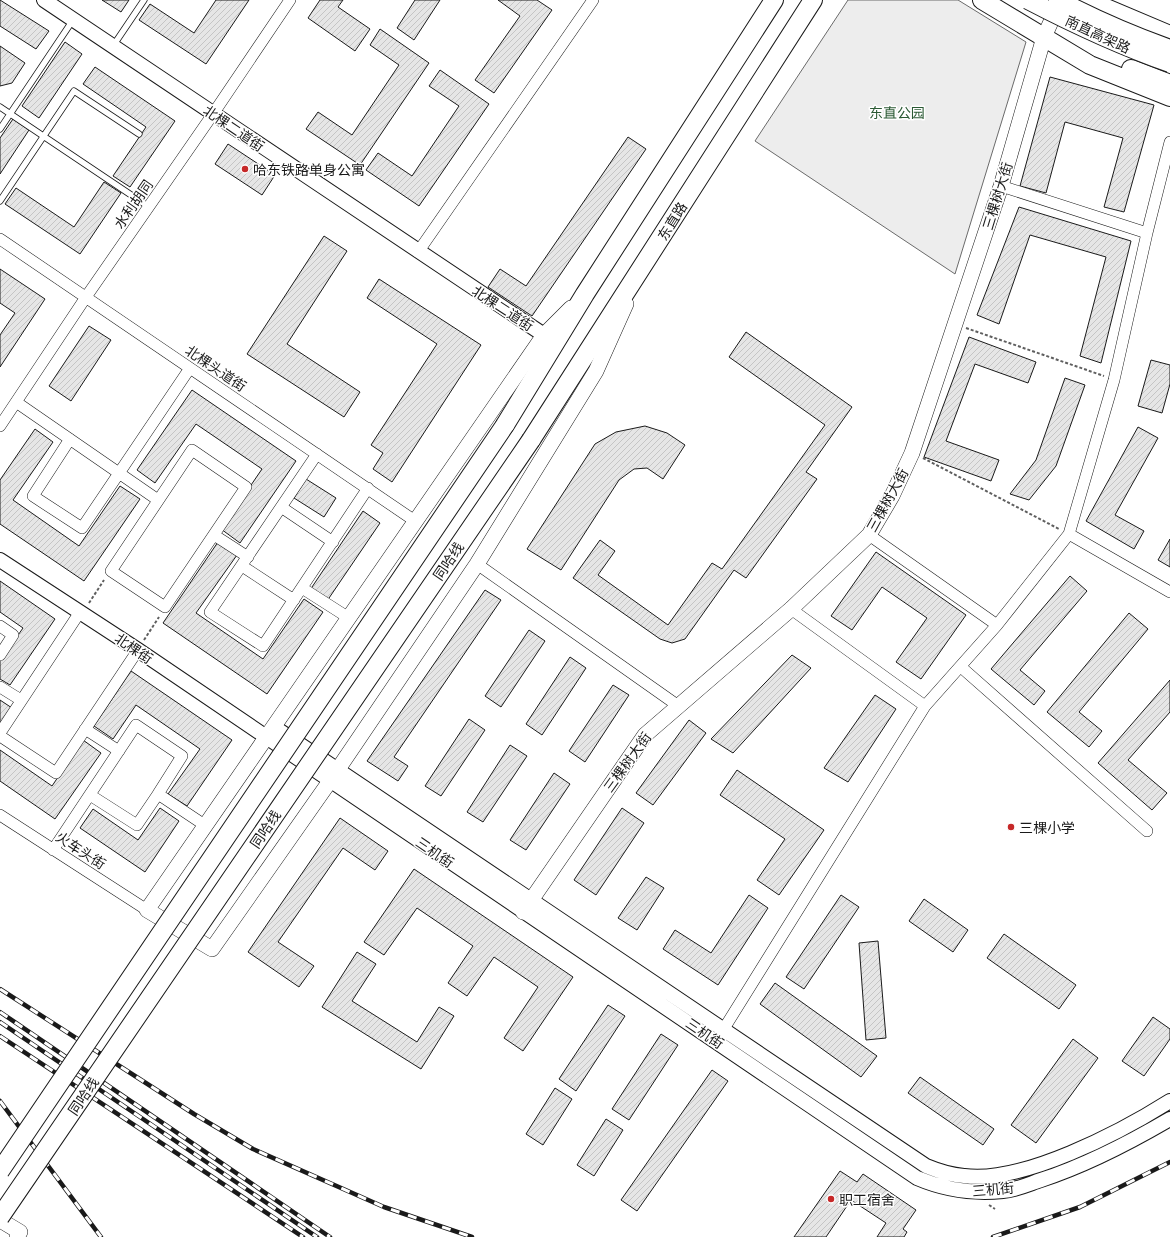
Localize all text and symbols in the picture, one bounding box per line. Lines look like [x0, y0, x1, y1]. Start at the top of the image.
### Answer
street label: 南直高架路 [1062, 11, 1134, 57]
street label: 北棵二道街 [200, 101, 268, 155]
park label: 东直公园 [869, 103, 925, 122]
place label: 哈东铁路单身公寓 [253, 160, 365, 179]
street label: 三棵树大街 [978, 160, 1016, 232]
marker: 哈东铁路单身公寓 [240, 164, 250, 174]
street label: 水利胡同 [109, 176, 157, 232]
street label: 东直路 [653, 198, 691, 244]
street label: 北棵二道街 [468, 281, 538, 335]
street label: 北棵头道街 [182, 341, 250, 395]
street label: 三棵树大街 [862, 465, 912, 535]
street label: 同哈线 [428, 538, 468, 584]
street label: 北棵街 [111, 628, 157, 668]
street label: 三棵树大街 [599, 728, 655, 796]
street label: 同哈线 [245, 806, 285, 852]
place label: 三棵小学 [1019, 818, 1075, 837]
marker: 三棵小学 [1006, 822, 1016, 832]
street label: 火车头街 [52, 827, 110, 873]
street label: 三机街 [412, 832, 458, 872]
street label: 三机街 [682, 1013, 728, 1053]
street label: 同哈线 [63, 1073, 103, 1119]
street label: 三机街 [971, 1178, 1015, 1200]
place label: 职工宿舍 [839, 1190, 895, 1209]
marker: 职工宿舍 [826, 1194, 836, 1204]

